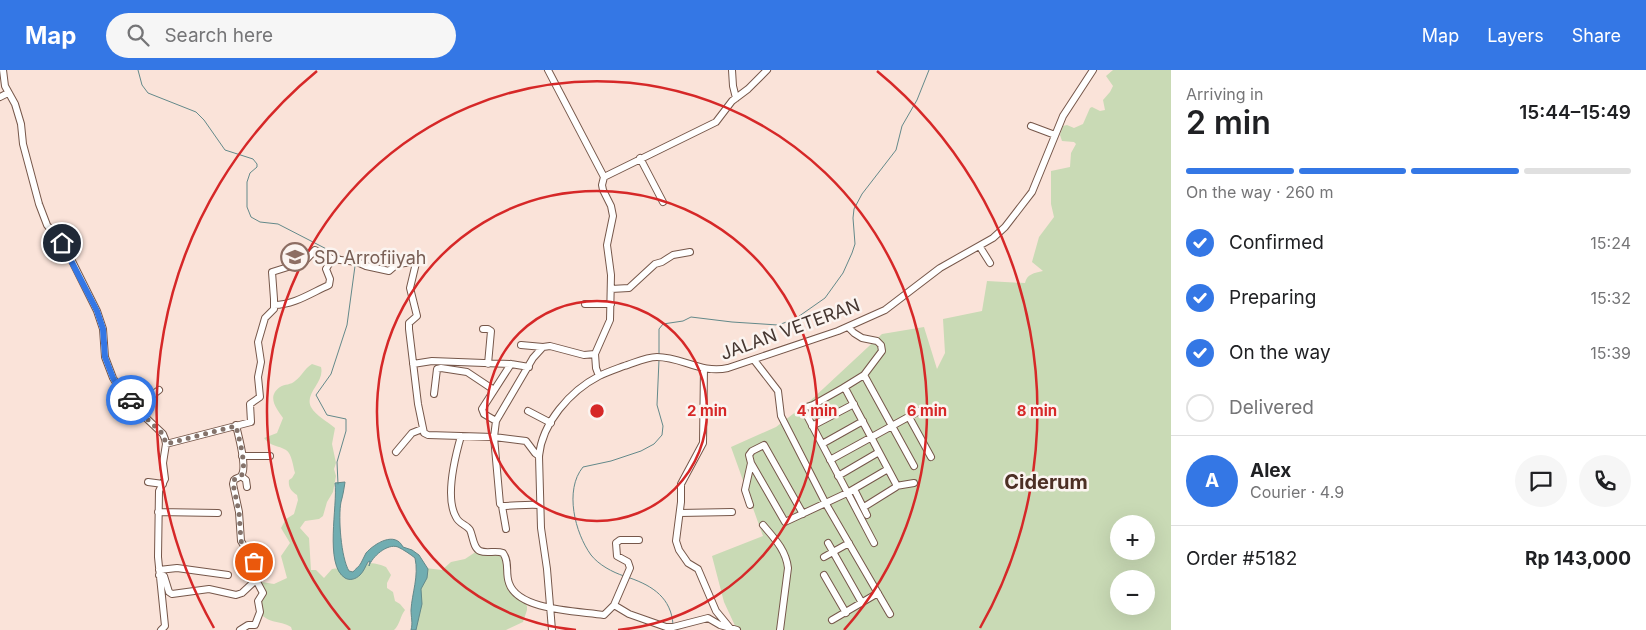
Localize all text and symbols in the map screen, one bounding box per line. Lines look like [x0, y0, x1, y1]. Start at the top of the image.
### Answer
search box [106, 13, 456, 58]
text: Map [25, 21, 76, 50]
icon: search [124, 21, 152, 49]
text: Search here [164, 24, 273, 47]
text: Map [1422, 25, 1459, 46]
text: Layers [1487, 25, 1544, 46]
text: Share [1572, 25, 1621, 46]
text: Arriving in [1186, 84, 1263, 104]
text: 15:44–15:49 [1519, 101, 1631, 124]
text: 2 min [1186, 103, 1271, 142]
text: On the way · 260 m [1186, 182, 1333, 202]
pin [41, 222, 83, 264]
icon: home [48, 229, 76, 257]
icon: check [1186, 229, 1214, 257]
text: Confirmed [1229, 231, 1324, 254]
text: 15:24 [1590, 233, 1631, 253]
school or university icon: SD Arrofiiyah [280, 242, 310, 272]
place label: SD Arrofiiyah [314, 247, 427, 268]
icon: check [1186, 284, 1214, 312]
text: Preparing [1229, 286, 1316, 309]
text: 15:32 [1591, 288, 1631, 308]
street label: JALAN VETERAN [717, 294, 863, 364]
icon: check [1186, 339, 1214, 367]
text: On the way [1229, 341, 1331, 364]
text: 15:39 [1590, 343, 1631, 363]
courier [106, 375, 156, 425]
icon: car [117, 386, 145, 414]
text: Delivered [1229, 396, 1314, 419]
text: 2 min [687, 401, 727, 420]
text: 4 min [797, 401, 837, 420]
text: 6 min [907, 401, 947, 420]
text: 8 min [1017, 401, 1057, 420]
centre of rings [588, 402, 606, 420]
button: chat [1515, 455, 1567, 507]
button: phone [1579, 455, 1631, 507]
text: Alex [1250, 459, 1291, 482]
text: A [1205, 469, 1219, 492]
district label: Ciderum [1004, 470, 1088, 494]
text: Courier · 4.9 [1250, 482, 1344, 502]
map controls [1110, 515, 1155, 615]
button: + [1110, 515, 1155, 560]
pin [233, 541, 275, 583]
text: Order #5182 [1186, 547, 1297, 570]
text: Rp 143,000 [1525, 547, 1631, 570]
icon: bag [240, 548, 268, 576]
button: − [1110, 570, 1155, 615]

